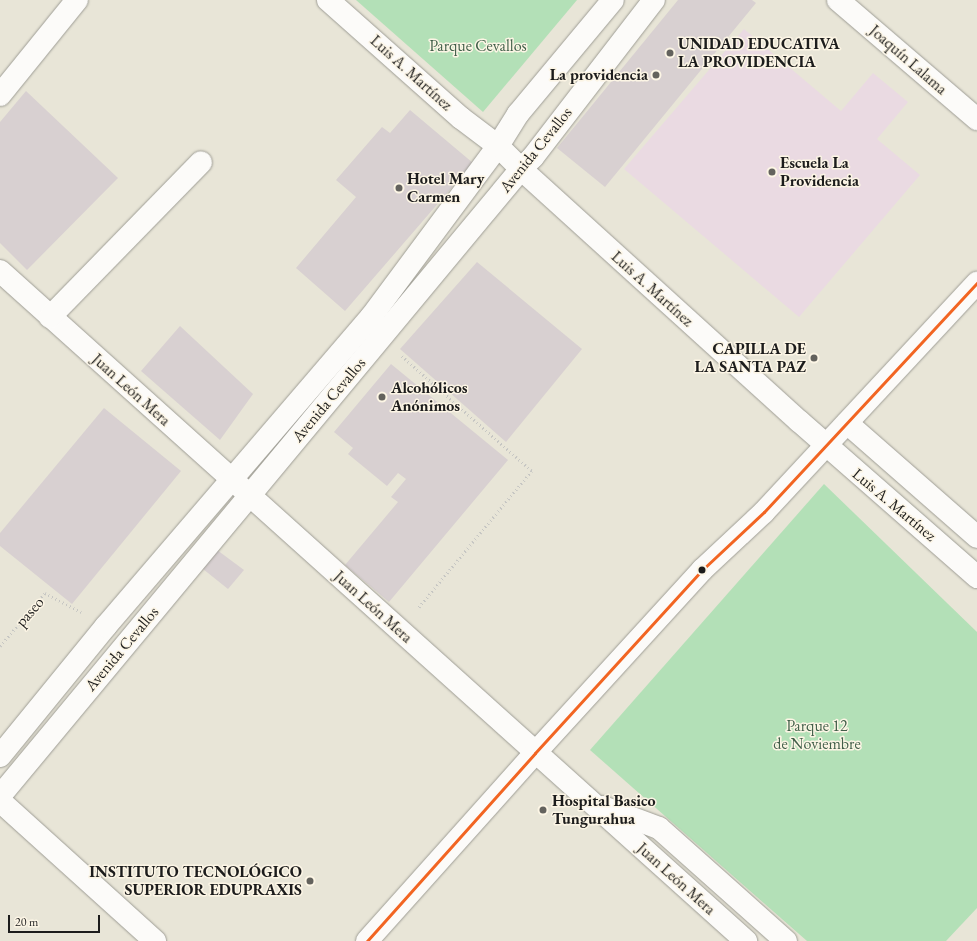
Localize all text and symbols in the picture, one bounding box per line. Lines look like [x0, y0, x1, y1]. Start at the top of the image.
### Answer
street label: Joaquín Lalama [865, 21, 951, 99]
street label: Luis A. Martínez [366, 31, 456, 115]
place label: UNIDAD EDUCATIVA LA PROVIDENCIA [678, 34, 840, 72]
park label: Parque Cevallos [429, 36, 527, 56]
marker: UNIDAD EDUCATIVA LA PROVIDENCIA [665, 48, 675, 58]
place label: La providencia [550, 65, 648, 85]
marker: La providencia [651, 70, 661, 80]
street label: Avenida Cevallos [496, 103, 576, 197]
place label: Escuela La Providencia [780, 153, 859, 191]
marker: Escuela La Providencia [767, 167, 777, 177]
place label: Hotel Mary Carmen [407, 169, 484, 207]
marker: Hotel Mary Carmen [394, 183, 404, 193]
street label: Luis A. Martínez [607, 247, 697, 331]
place label: CAPILLA DE LA SANTA PAZ [695, 339, 806, 377]
street label: Juan León Mera [88, 350, 174, 430]
marker: CAPILLA DE LA SANTA PAZ [809, 353, 819, 363]
street label: Avenida Cevallos [288, 354, 370, 446]
place label: Alcohólicos Anónimos [391, 378, 468, 416]
marker: Alcohólicos Anónimos [376, 391, 388, 403]
street label: Luis A. Martínez [848, 464, 940, 546]
unlabelled marker [697, 565, 707, 575]
street label: Juan León Mera [330, 567, 416, 647]
street label: paseo [12, 593, 48, 631]
street label: Avenida Cevallos [81, 603, 163, 695]
park label: Parque 12 de Noviembre [773, 716, 861, 754]
place label: Hospital Basico Tungurahua [552, 791, 656, 829]
marker: Hospital Basico Tungurahua [537, 804, 549, 816]
street label: Juan León Mera [633, 839, 719, 919]
place label: INSTITUTO TECNOLÓGICO SUPERIOR EDUPRAXIS [89, 862, 302, 900]
marker: INSTITUTO TECNOLÓGICO SUPERIOR EDUPRAXIS [305, 876, 315, 886]
scale bar [10, 907, 102, 933]
text: 20 m [15, 914, 38, 930]

